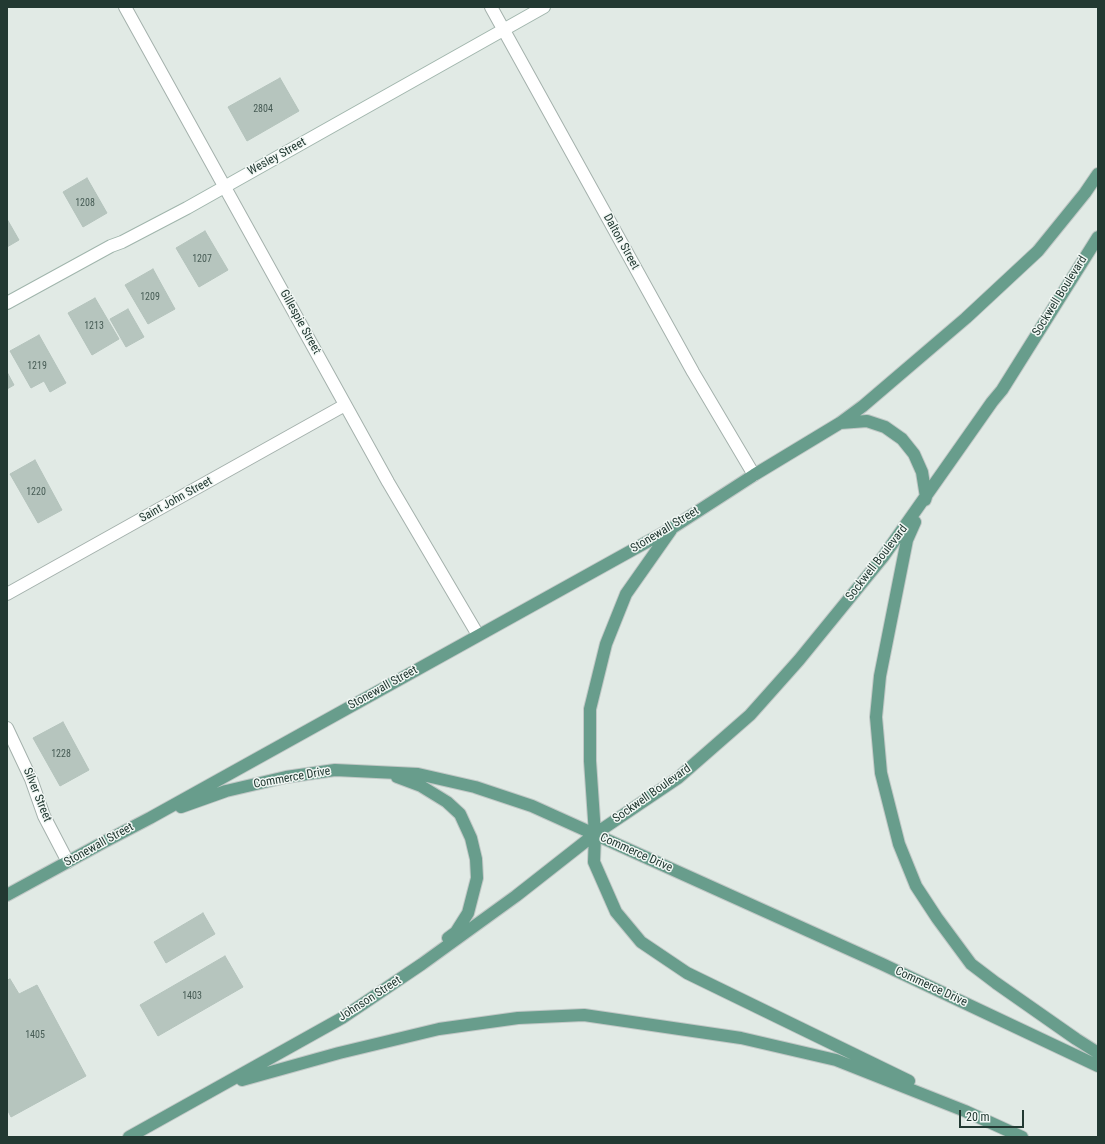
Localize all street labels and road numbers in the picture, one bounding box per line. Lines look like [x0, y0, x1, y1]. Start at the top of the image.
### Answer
street label: Wesley Street [245, 135, 309, 179]
street label: Dalton Street [600, 212, 642, 272]
street label: Sockwell Boulevard [1030, 253, 1090, 339]
street label: Gillespie Street [276, 287, 324, 357]
street label: Saint John Street [137, 474, 215, 526]
street label: Stonewall Street [628, 504, 702, 556]
street label: Sockwell Boulevard [843, 522, 911, 604]
street label: Stonewall Street [346, 663, 420, 713]
street label: Sockwell Boulevard [610, 762, 694, 826]
street label: Commerce Drive [252, 764, 332, 792]
street label: Silver Street [20, 766, 54, 824]
street label: Stonewall Street [62, 820, 136, 870]
street label: Commerce Drive [597, 831, 675, 875]
street label: Commerce Drive [893, 964, 969, 1010]
street label: Johnson Street [336, 973, 404, 1025]

